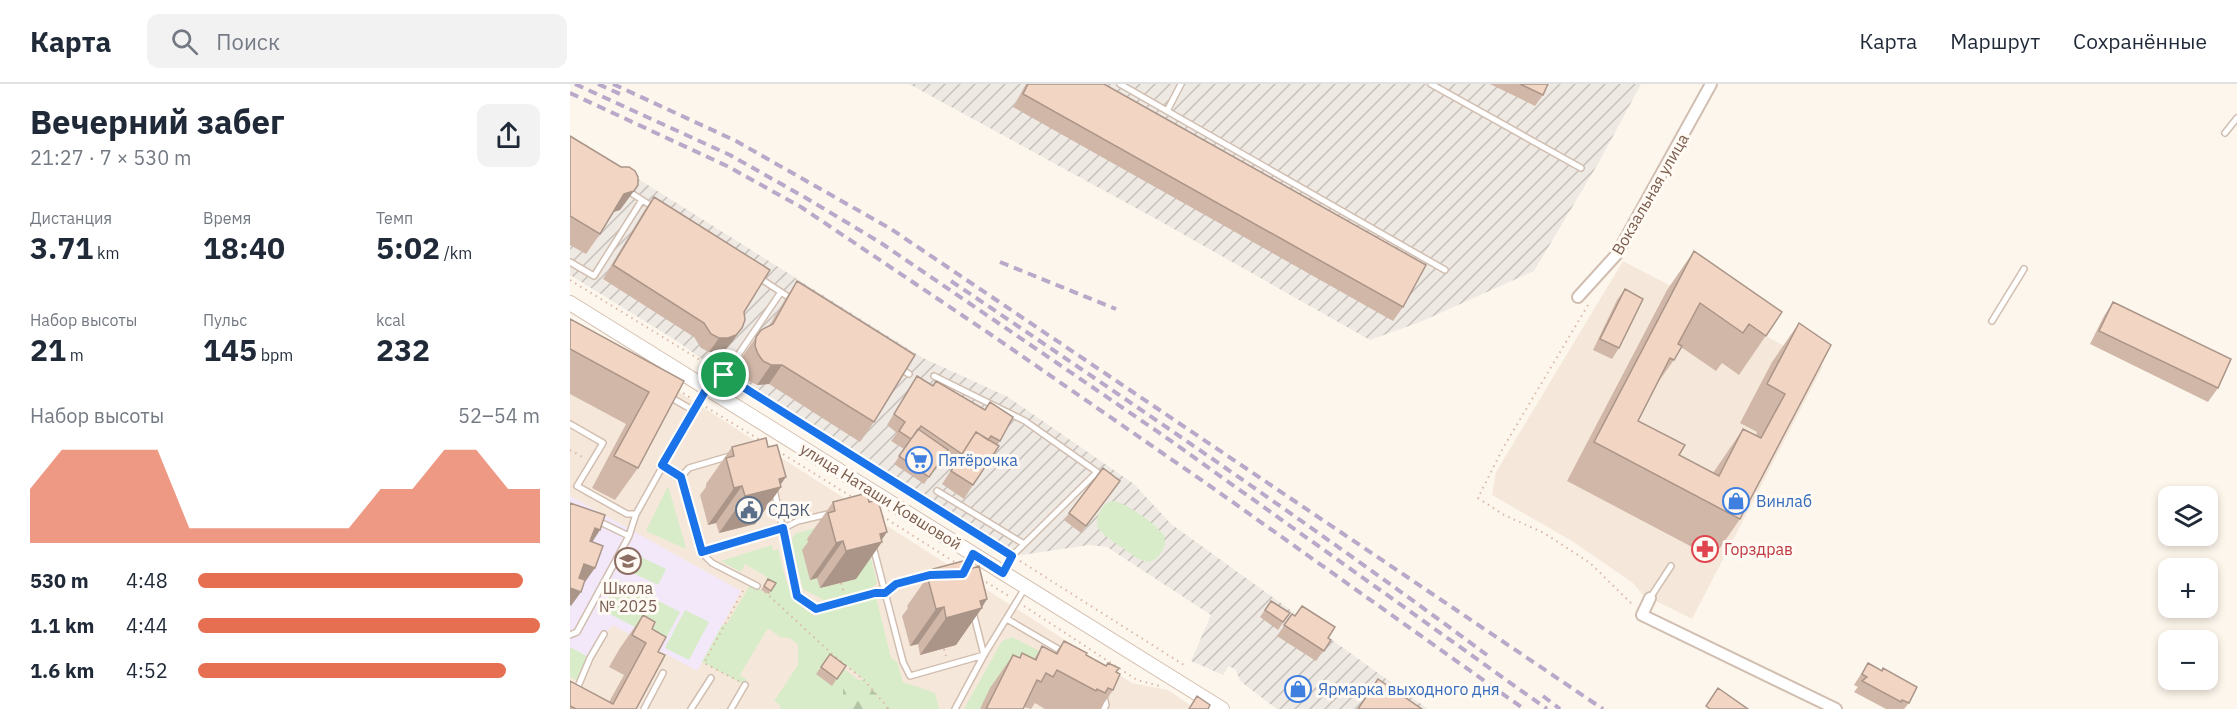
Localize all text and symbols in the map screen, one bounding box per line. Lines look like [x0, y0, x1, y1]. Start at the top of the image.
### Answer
search box [147, 14, 567, 68]
text: Карта [30, 23, 111, 60]
icon: search [168, 25, 201, 58]
text: Поиск [216, 27, 280, 56]
text: Карта [1859, 27, 1917, 55]
text: Маршрут [1950, 27, 2040, 55]
text: Сохранённые [2073, 27, 2207, 55]
text: Вечерний забег [30, 100, 285, 143]
button: share [477, 104, 540, 167]
street label: Вокзальная улица [1607, 129, 1693, 258]
text: 21:27 · 7 × 530 m [30, 144, 191, 171]
text: Дистанция [30, 208, 112, 228]
text: Время [203, 208, 251, 228]
text: Темп [376, 208, 413, 228]
text: 3.71 [30, 228, 93, 267]
text: 18:40 [203, 228, 285, 267]
text: 5:02 [376, 228, 440, 267]
text: km [93, 243, 120, 263]
text: /km [440, 243, 472, 263]
text: Набор высоты [30, 310, 137, 330]
text: Пульс [203, 310, 247, 330]
text: kcal [376, 310, 405, 330]
text: 21 [30, 330, 66, 369]
text: 145 [203, 330, 257, 369]
text: 232 [376, 330, 430, 369]
text: m [66, 345, 84, 365]
text: bpm [257, 345, 293, 365]
pin [698, 349, 749, 400]
icon: arrive [707, 358, 740, 391]
text: Набор высоты [30, 402, 164, 429]
text: 52–54 m [458, 402, 540, 429]
street label: улица Наташи Ковшовой [797, 438, 965, 554]
supermarket icon: Пятёрочка [904, 445, 934, 475]
place label: Пятёрочка [938, 450, 1018, 470]
shop icon: Винлаб [1721, 486, 1751, 516]
map controls [2158, 486, 2218, 690]
button: layers [2158, 486, 2218, 546]
place label: Винлаб [1756, 491, 1812, 511]
public building icon: СДЭК [734, 495, 764, 525]
place label: СДЭК [768, 500, 810, 520]
pharmacy icon: Горздрав [1690, 534, 1720, 564]
place label: Горздрав [1724, 539, 1793, 559]
school or university icon: Школа № 2025 [613, 546, 643, 576]
button: + [2158, 558, 2218, 618]
text: 530 m [30, 567, 89, 594]
text: 4:48 [126, 567, 168, 594]
place label: Школа № 2025 [599, 578, 657, 616]
text: 1.1 km [30, 612, 94, 639]
text: 4:44 [126, 612, 168, 639]
button: − [2158, 630, 2218, 690]
text: 1.6 km [30, 657, 94, 684]
text: 4:52 [126, 657, 168, 684]
shop icon: Ярмарка выходного дня [1283, 674, 1313, 704]
place label: Ярмарка выходного дня [1318, 679, 1500, 699]

